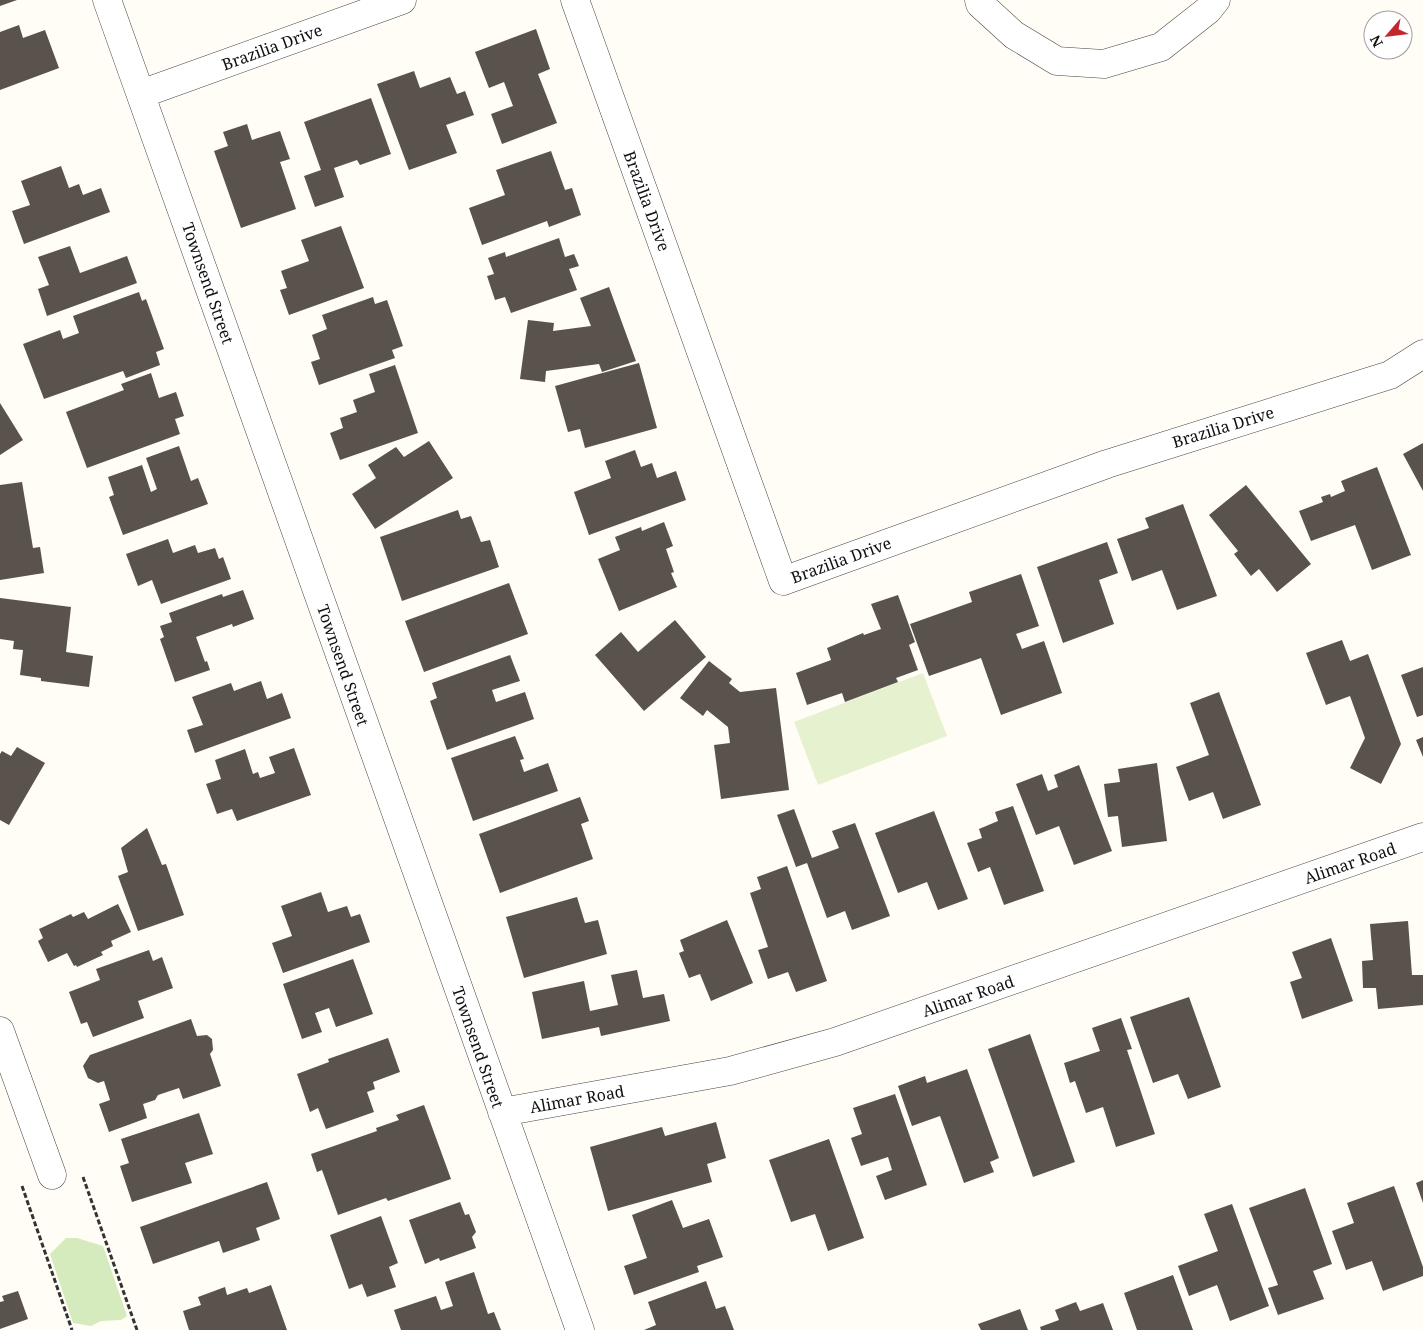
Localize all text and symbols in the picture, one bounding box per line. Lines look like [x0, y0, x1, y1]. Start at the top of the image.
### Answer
north arrow [1363, 10, 1413, 60]
street label: Brazilia Drive [219, 19, 325, 75]
text: N [1365, 32, 1387, 51]
street label: Brazilia Drive [619, 148, 675, 254]
street label: Townsend Street [177, 219, 239, 347]
street label: Brazilia Drive [1169, 401, 1277, 453]
street label: Brazilia Drive [788, 532, 894, 588]
street label: Townsend Street [312, 601, 374, 729]
street label: Alimar Road [1301, 837, 1399, 889]
street label: Alimar Road [919, 970, 1017, 1022]
street label: Townsend Street [447, 983, 509, 1111]
street label: Alimar Road [528, 1080, 626, 1118]

